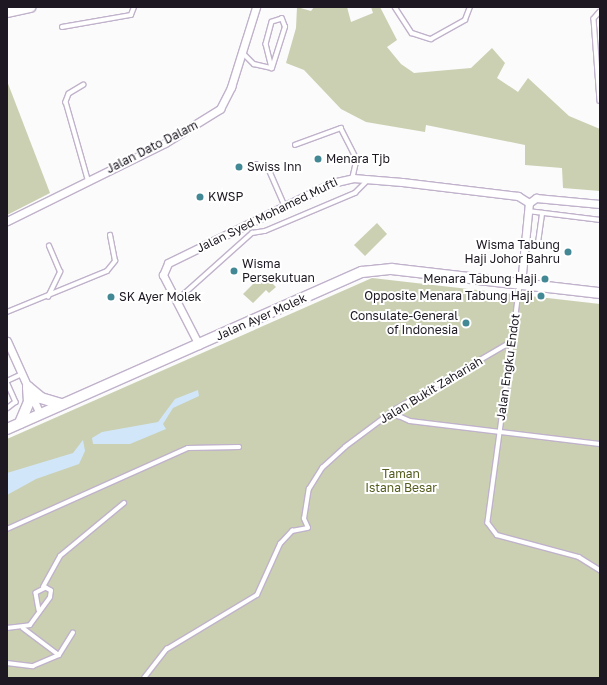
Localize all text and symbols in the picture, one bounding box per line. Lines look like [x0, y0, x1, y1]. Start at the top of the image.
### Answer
street label: Jalan Dato Dalam [104, 118, 200, 176]
place label: Menara Tjb [326, 152, 390, 166]
marker: Menara Tjb [313, 154, 323, 164]
place label: Swiss Inn [247, 160, 302, 174]
marker: Swiss Inn [234, 162, 244, 172]
street label: Jalan Syed Mohamed Mufti [194, 174, 340, 256]
place label: KWSP [208, 190, 243, 204]
marker: KWSP [195, 192, 205, 202]
place label: Wisma Tabung Haji Johor Bahru [464, 238, 560, 266]
marker: Wisma Tabung Haji Johor Bahru [563, 247, 573, 257]
place label: Wisma Persekutuan [242, 257, 315, 285]
marker: Wisma Persekutuan [229, 266, 239, 276]
place label: Menara Tabung Haji [423, 272, 537, 286]
marker: Menara Tabung Haji [540, 274, 550, 284]
place label: Opposite Menara Tabung Haji [364, 289, 533, 303]
place label: SK Ayer Molek [119, 290, 201, 304]
street label: Jalan Ayer Molek [213, 291, 309, 343]
marker: Opposite Menara Tabung Haji [536, 291, 546, 301]
marker: SK Ayer Molek [106, 292, 116, 302]
place label: Consulate-General of Indonesia [350, 309, 458, 337]
street label: Jalan Engku Endot [493, 313, 523, 421]
marker: Consulate-General of Indonesia [461, 318, 471, 328]
street label: Jalan Bukit Zahariah [377, 354, 485, 426]
park label: Taman Istana Besar [365, 467, 437, 495]

